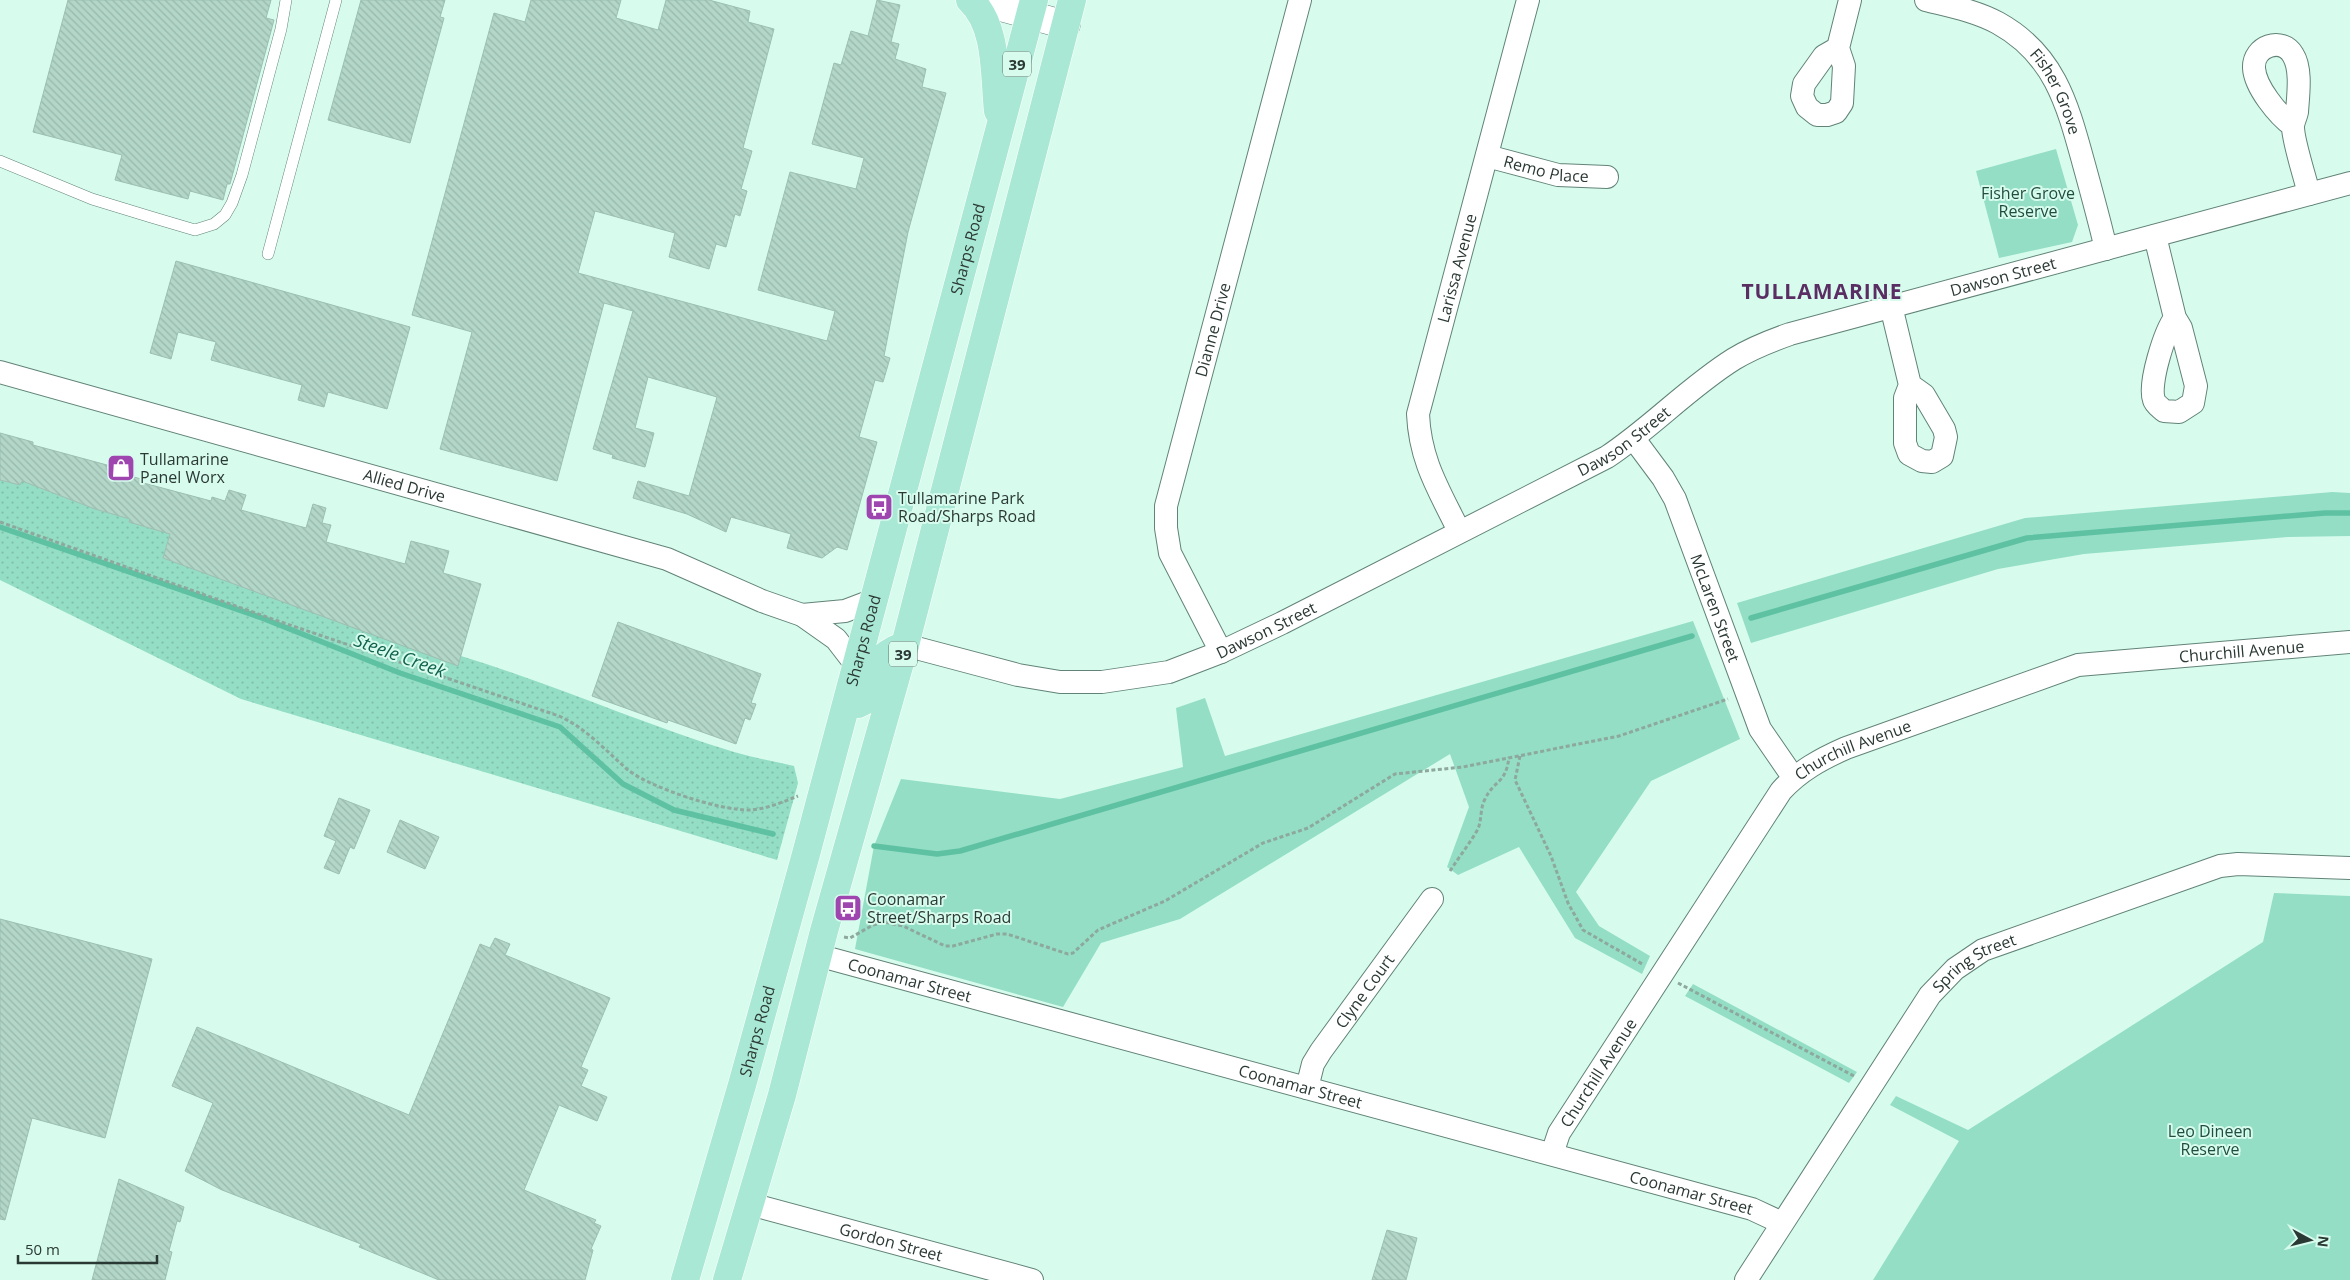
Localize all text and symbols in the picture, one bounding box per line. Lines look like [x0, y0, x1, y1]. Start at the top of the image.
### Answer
street label: Fisher Grove [2025, 43, 2086, 137]
road number: 39 [1003, 52, 1031, 76]
street label: Remo Place [1501, 150, 1589, 187]
park label: Fisher Grove Reserve [1981, 182, 2075, 222]
street label: Sharps Road [945, 201, 990, 297]
street label: Larissa Avenue [1432, 211, 1482, 325]
street label: Dawson Street [1948, 252, 2059, 301]
district label: TULLAMARINE [1741, 277, 1903, 305]
street label: Dianne Drive [1190, 280, 1236, 379]
street label: Dawson Street [1574, 401, 1675, 481]
place label: Tullamarine Panel Worx [140, 448, 229, 488]
shop icon: Tullamarine Panel Worx [106, 453, 136, 483]
street label: Allied Drive [361, 463, 448, 507]
place label: Tullamarine Park Road/Sharps Road [898, 487, 1036, 527]
bus stop icon: Tullamarine Park Road/Sharps Road [864, 492, 894, 522]
street label: McLaren Street [1685, 551, 1745, 665]
street label: Sharps Road [840, 592, 886, 688]
street label: Dawson Street [1212, 596, 1320, 664]
water label: Steele Creek [351, 627, 450, 683]
street label: Churchill Avenue [2178, 635, 2305, 667]
road number: 39 [889, 642, 917, 666]
street label: Churchill Avenue [1790, 715, 1914, 785]
place label: Coonamar Street/Sharps Road [867, 888, 1011, 928]
bus stop icon: Coonamar Street/Sharps Road [833, 893, 863, 923]
street label: Spring Street [1927, 928, 2019, 997]
street label: Clyne Court [1330, 949, 1399, 1033]
street label: Coonamar Street [845, 953, 974, 1008]
street label: Sharps Road [734, 983, 780, 1079]
street label: Churchill Avenue [1555, 1014, 1642, 1131]
street label: Coonamar Street [1236, 1059, 1365, 1114]
park label: Leo Dineen Reserve [2168, 1120, 2252, 1160]
street label: Coonamar Street [1627, 1165, 1756, 1220]
north arrow [2285, 1215, 2335, 1265]
street label: Gordon Street [837, 1218, 945, 1266]
scale bar [18, 1232, 156, 1264]
text: N [2313, 1235, 2334, 1248]
text: 50 m [25, 1239, 60, 1259]

